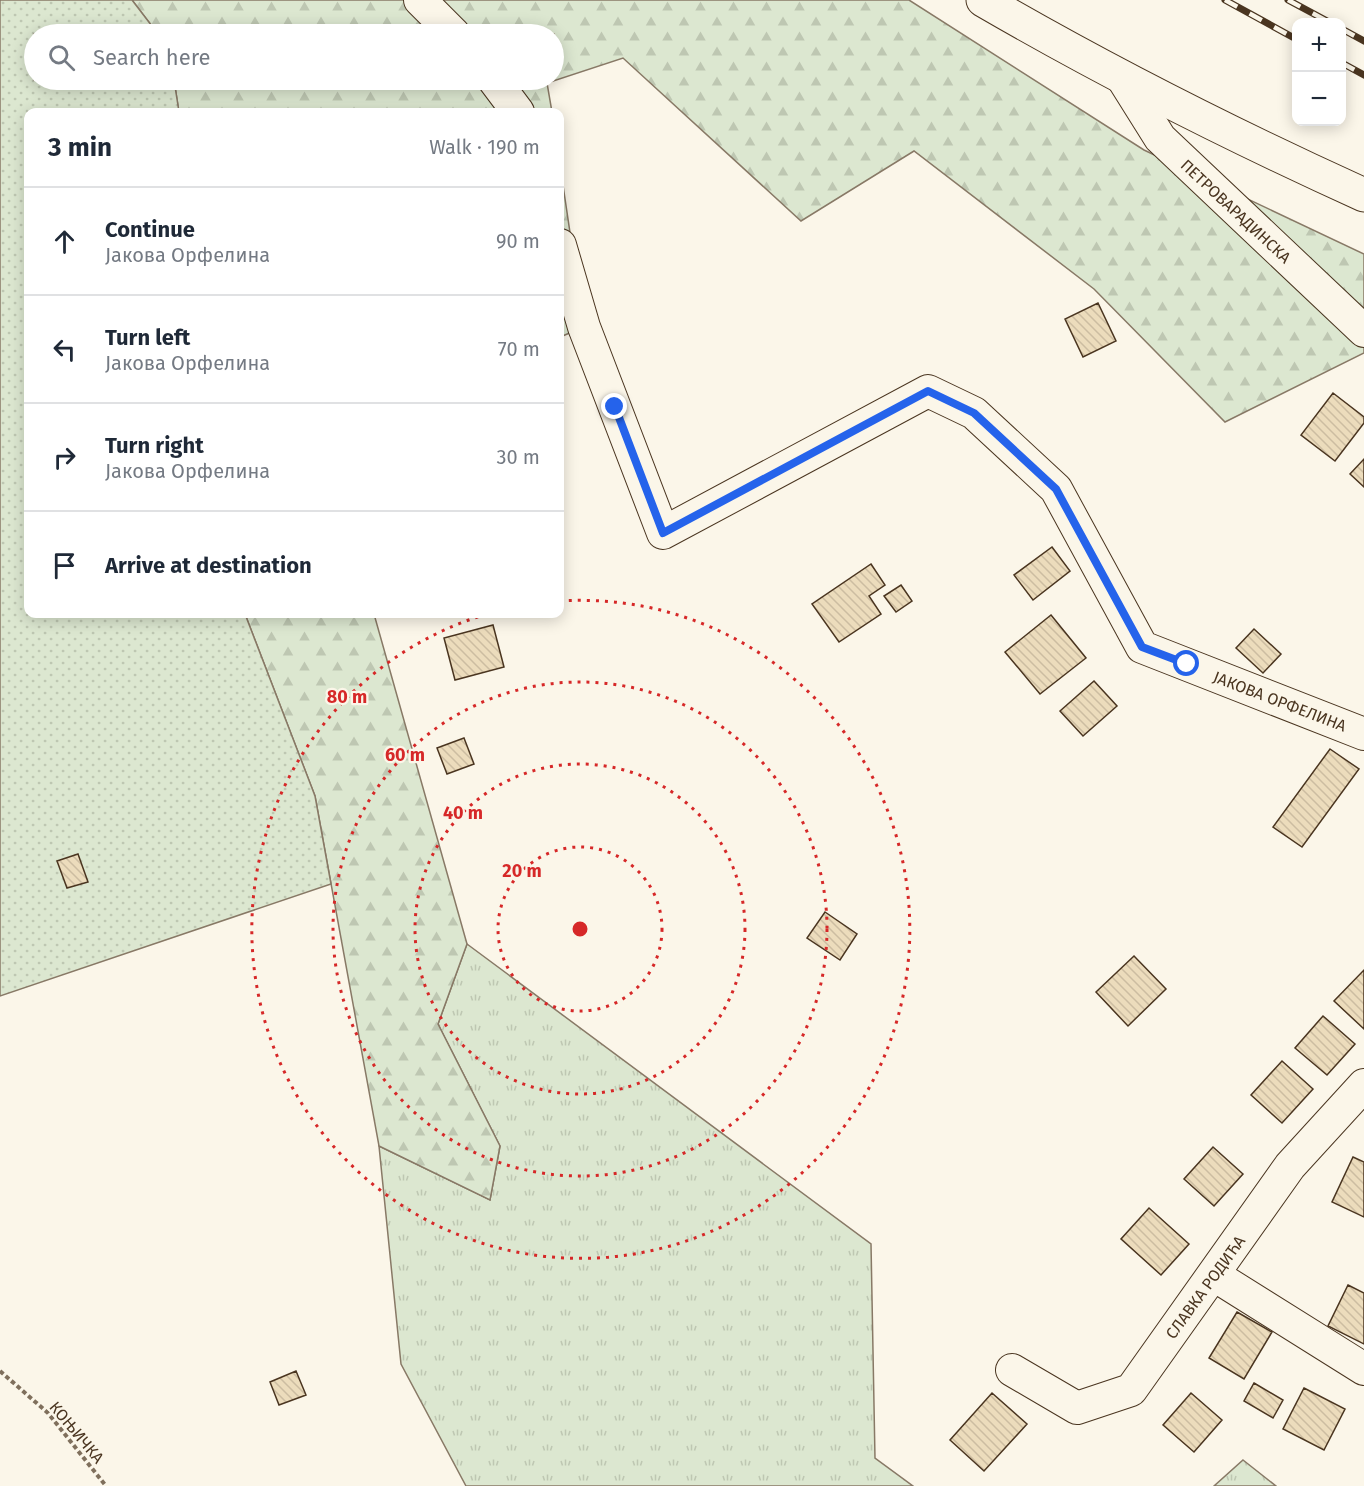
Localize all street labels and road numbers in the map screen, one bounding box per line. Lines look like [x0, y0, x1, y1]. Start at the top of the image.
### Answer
street label: ПЕТРОВАРАДИНСКА [1177, 155, 1295, 268]
street label: ЈАКОВА ОРФЕЛИНА [1211, 667, 1350, 736]
street label: СЛАВКА РОДИЋА [1162, 1231, 1250, 1343]
street label: КОЊИЧКА [45, 1398, 108, 1468]

